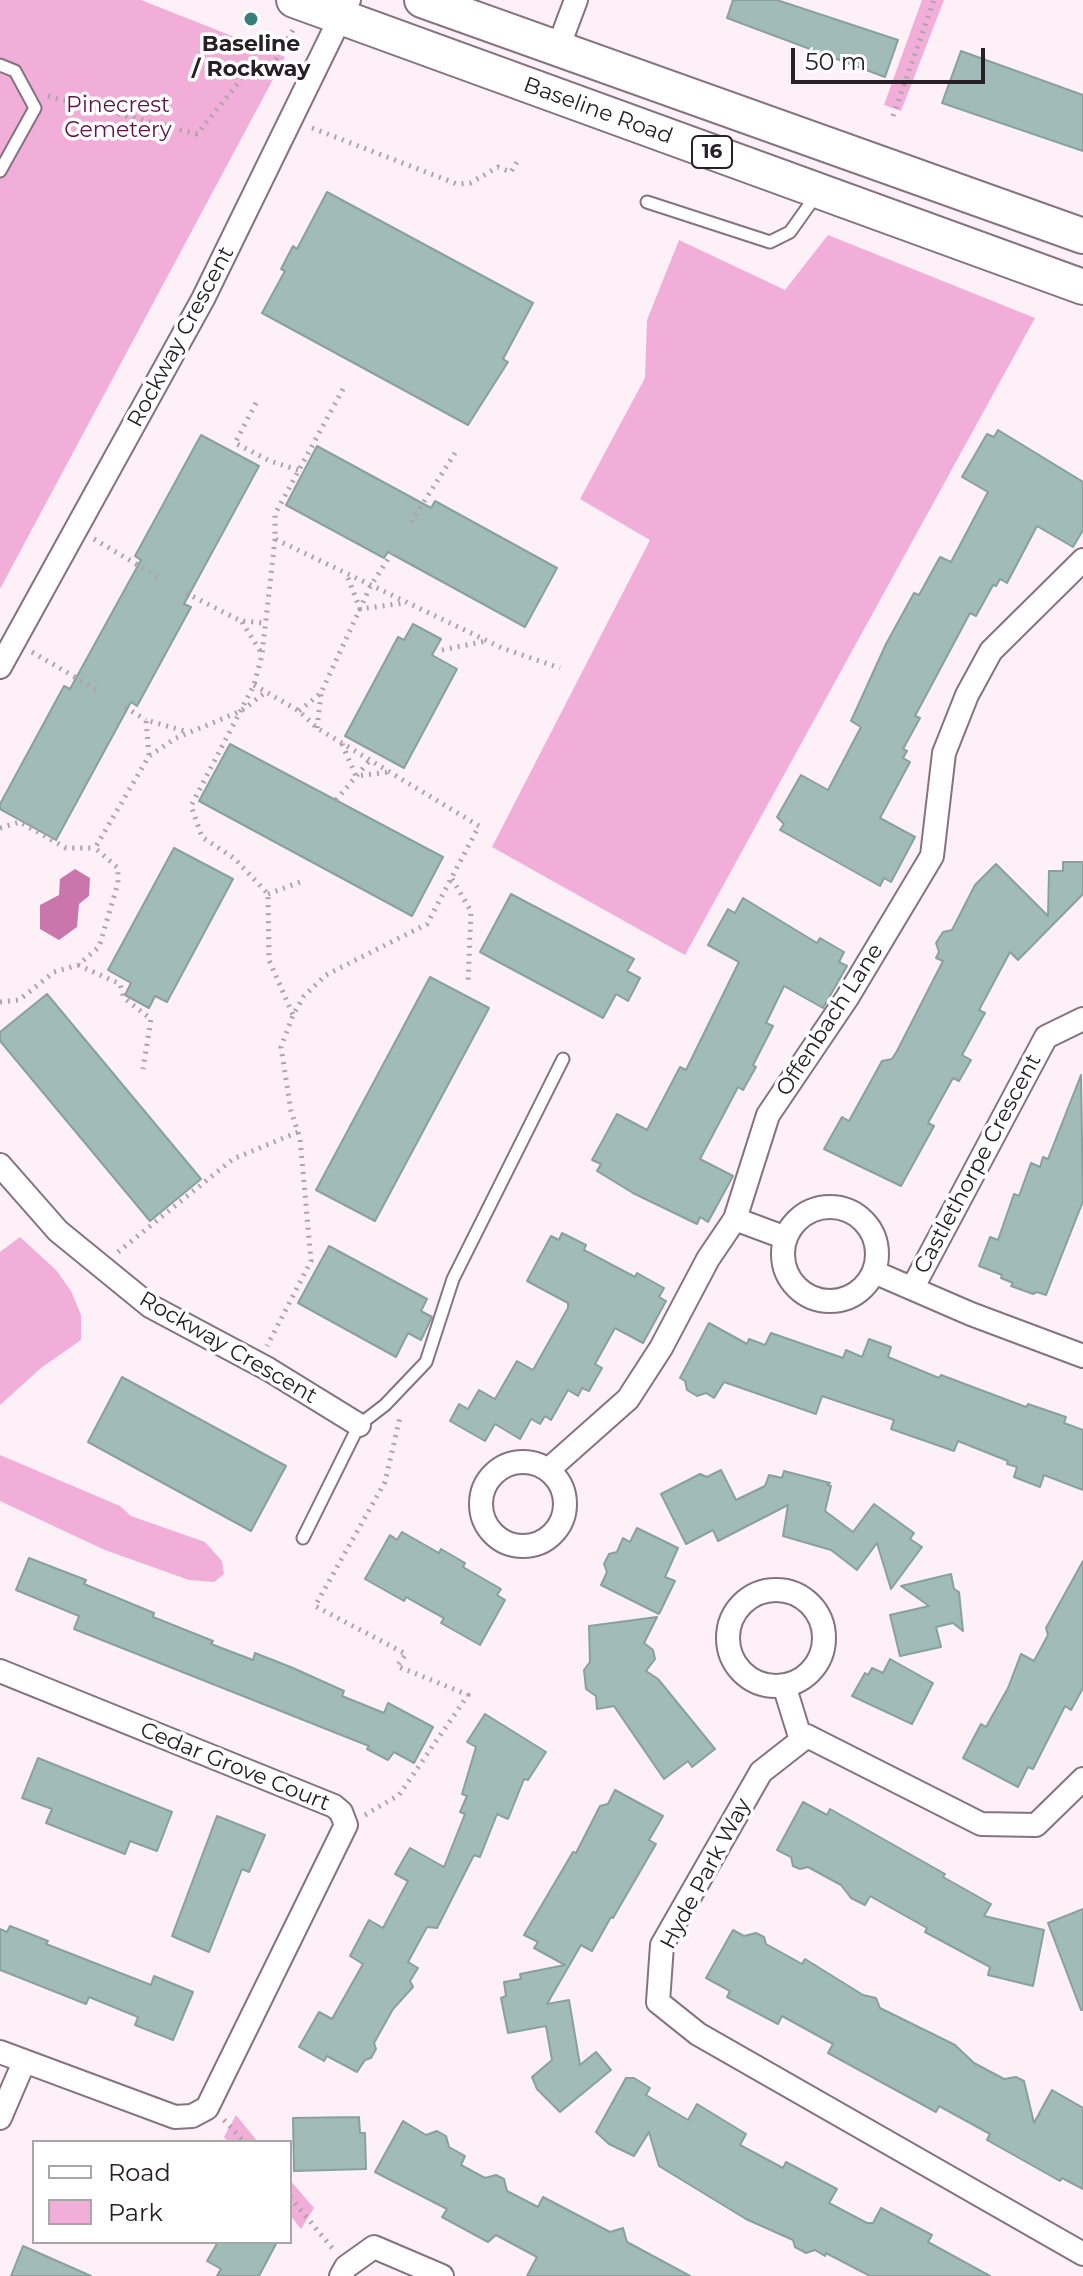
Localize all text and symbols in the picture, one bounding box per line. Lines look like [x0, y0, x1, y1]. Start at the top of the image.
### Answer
marker: Baseline / Rockway [242, 10, 260, 28]
place label: Baseline / Rockway [192, 32, 310, 84]
scale bar [795, 32, 989, 82]
text: 50 m [805, 47, 866, 76]
street label: Baseline Road [520, 72, 676, 150]
park label: Pinecrest Cemetery [64, 93, 172, 144]
road number: 16 [692, 136, 732, 168]
street label: Rockway Crescent [122, 242, 240, 432]
street label: Offenbach Lane [771, 939, 889, 1101]
street label: Castlethorpe Crescent [909, 1050, 1047, 1278]
street label: Rockway Crescent [134, 1286, 322, 1410]
street label: Cedar Grove Court [136, 1717, 334, 1817]
street label: Hyde Park Way [655, 1794, 757, 1954]
legend [32, 2140, 292, 2244]
text: Road [108, 2158, 171, 2187]
text: Park [108, 2198, 163, 2227]

